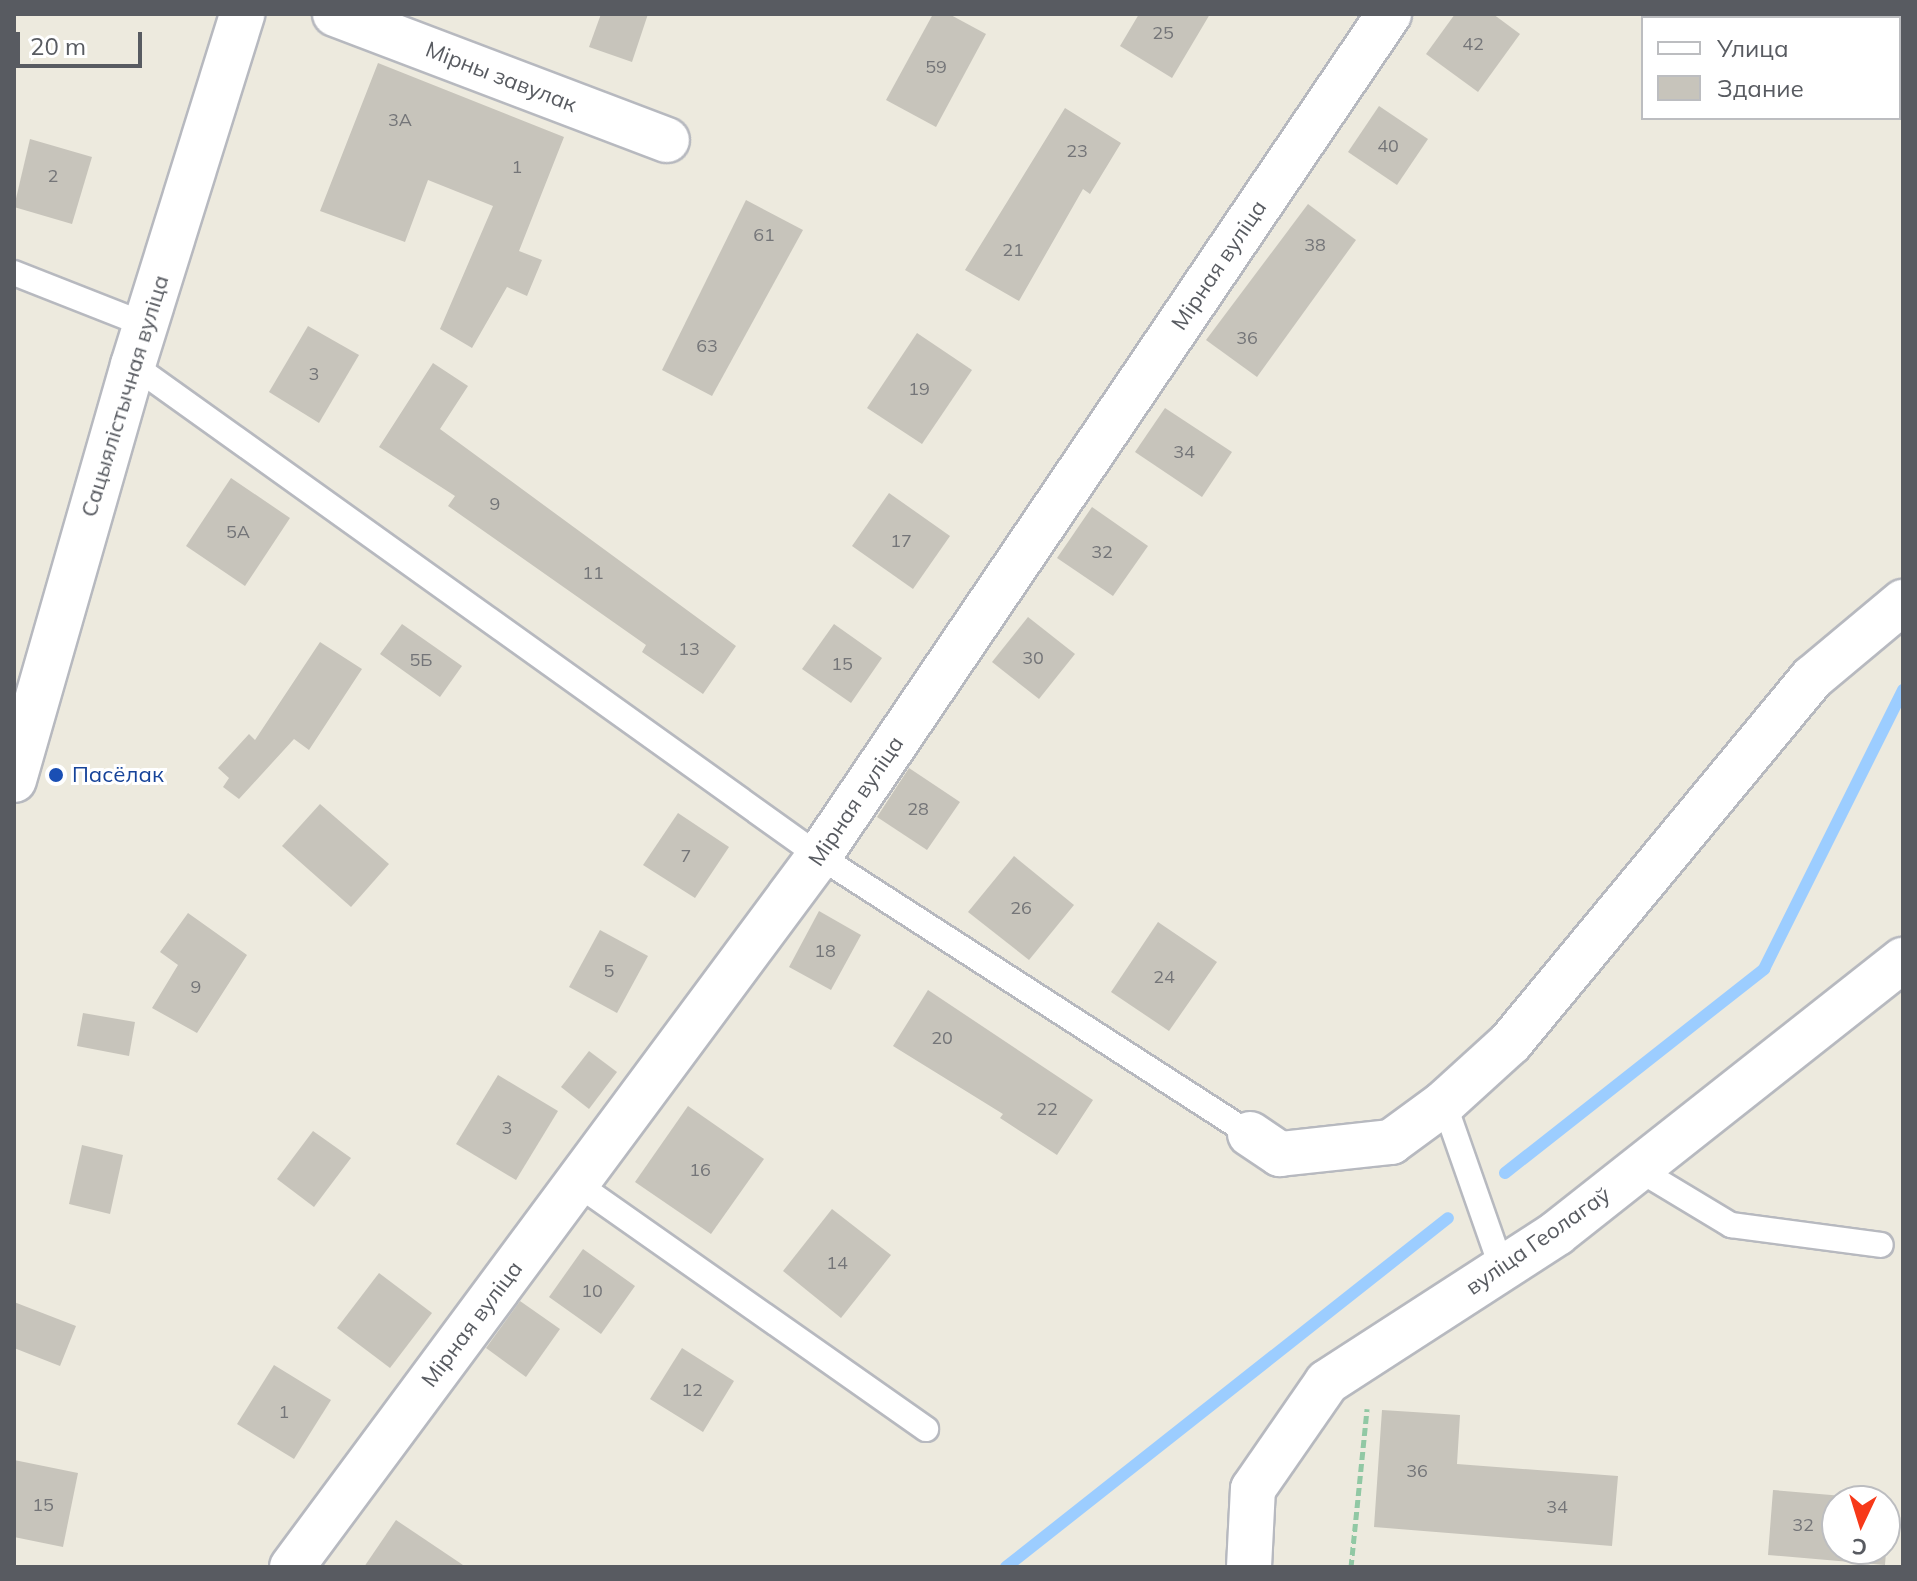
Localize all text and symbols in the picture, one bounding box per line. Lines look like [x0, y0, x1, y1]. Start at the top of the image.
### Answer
scale bar [20, 16, 146, 66]
legend [1641, 16, 1901, 120]
house number: 25 [1152, 22, 1174, 44]
text: 20 m [30, 31, 86, 61]
house number: 42 [1462, 33, 1484, 55]
text: Улица [1717, 33, 1789, 63]
street label: Мірны завулак [422, 36, 580, 118]
house number: 59 [925, 56, 947, 78]
text: Здание [1717, 73, 1804, 103]
house number: 3А [388, 109, 412, 131]
house number: 40 [1377, 135, 1399, 157]
house number: 23 [1066, 140, 1088, 162]
house number: 1 [512, 156, 522, 178]
house number: 2 [48, 165, 58, 187]
street label: Мірная вуліца [1166, 195, 1272, 335]
house number: 61 [753, 224, 775, 246]
house number: 38 [1304, 234, 1326, 256]
house number: 21 [1002, 239, 1024, 261]
street label: Сацыялістычная вуліца [76, 272, 174, 520]
house number: 36 [1236, 327, 1258, 349]
house number: 63 [696, 335, 718, 357]
house number: 3 [309, 363, 319, 385]
house number: 19 [908, 378, 930, 400]
house number: 34 [1173, 441, 1195, 463]
house number: 9 [490, 493, 500, 515]
house number: 5А [226, 521, 250, 543]
house number: 17 [890, 530, 912, 552]
house number: 32 [1091, 541, 1113, 563]
house number: 11 [582, 562, 604, 584]
house number: 13 [678, 638, 700, 660]
house number: 30 [1022, 647, 1044, 669]
house number: 5Б [410, 649, 432, 671]
house number: 15 [831, 653, 853, 675]
street label: Мірная вуліца [803, 731, 909, 871]
place label: Пасёлак [72, 762, 164, 788]
marker: Пасёлак [47, 766, 65, 784]
house number: 28 [907, 798, 929, 820]
house number: 7 [681, 845, 691, 867]
house number: 26 [1010, 897, 1032, 919]
house number: 18 [814, 940, 836, 962]
house number: 5 [604, 960, 614, 982]
house number: 24 [1153, 966, 1175, 988]
house number: 9 [191, 976, 201, 998]
house number: 20 [931, 1027, 953, 1049]
house number: 22 [1036, 1098, 1058, 1120]
house number: 3 [502, 1117, 512, 1139]
house number: 16 [689, 1159, 711, 1181]
street label: вуліца Геолагаў [1461, 1181, 1615, 1301]
house number: 14 [826, 1252, 848, 1274]
street label: Мірная вуліца [416, 1256, 528, 1392]
house number: 10 [581, 1280, 603, 1302]
house number: 12 [681, 1379, 703, 1401]
house number: 1 [279, 1401, 289, 1423]
house number: 36 [1406, 1460, 1428, 1482]
north arrow [1821, 1485, 1901, 1565]
house number: 15 [32, 1494, 54, 1516]
house number: 34 [1546, 1496, 1568, 1518]
house number: 32 [1792, 1514, 1814, 1536]
text: С [1851, 1532, 1868, 1561]

